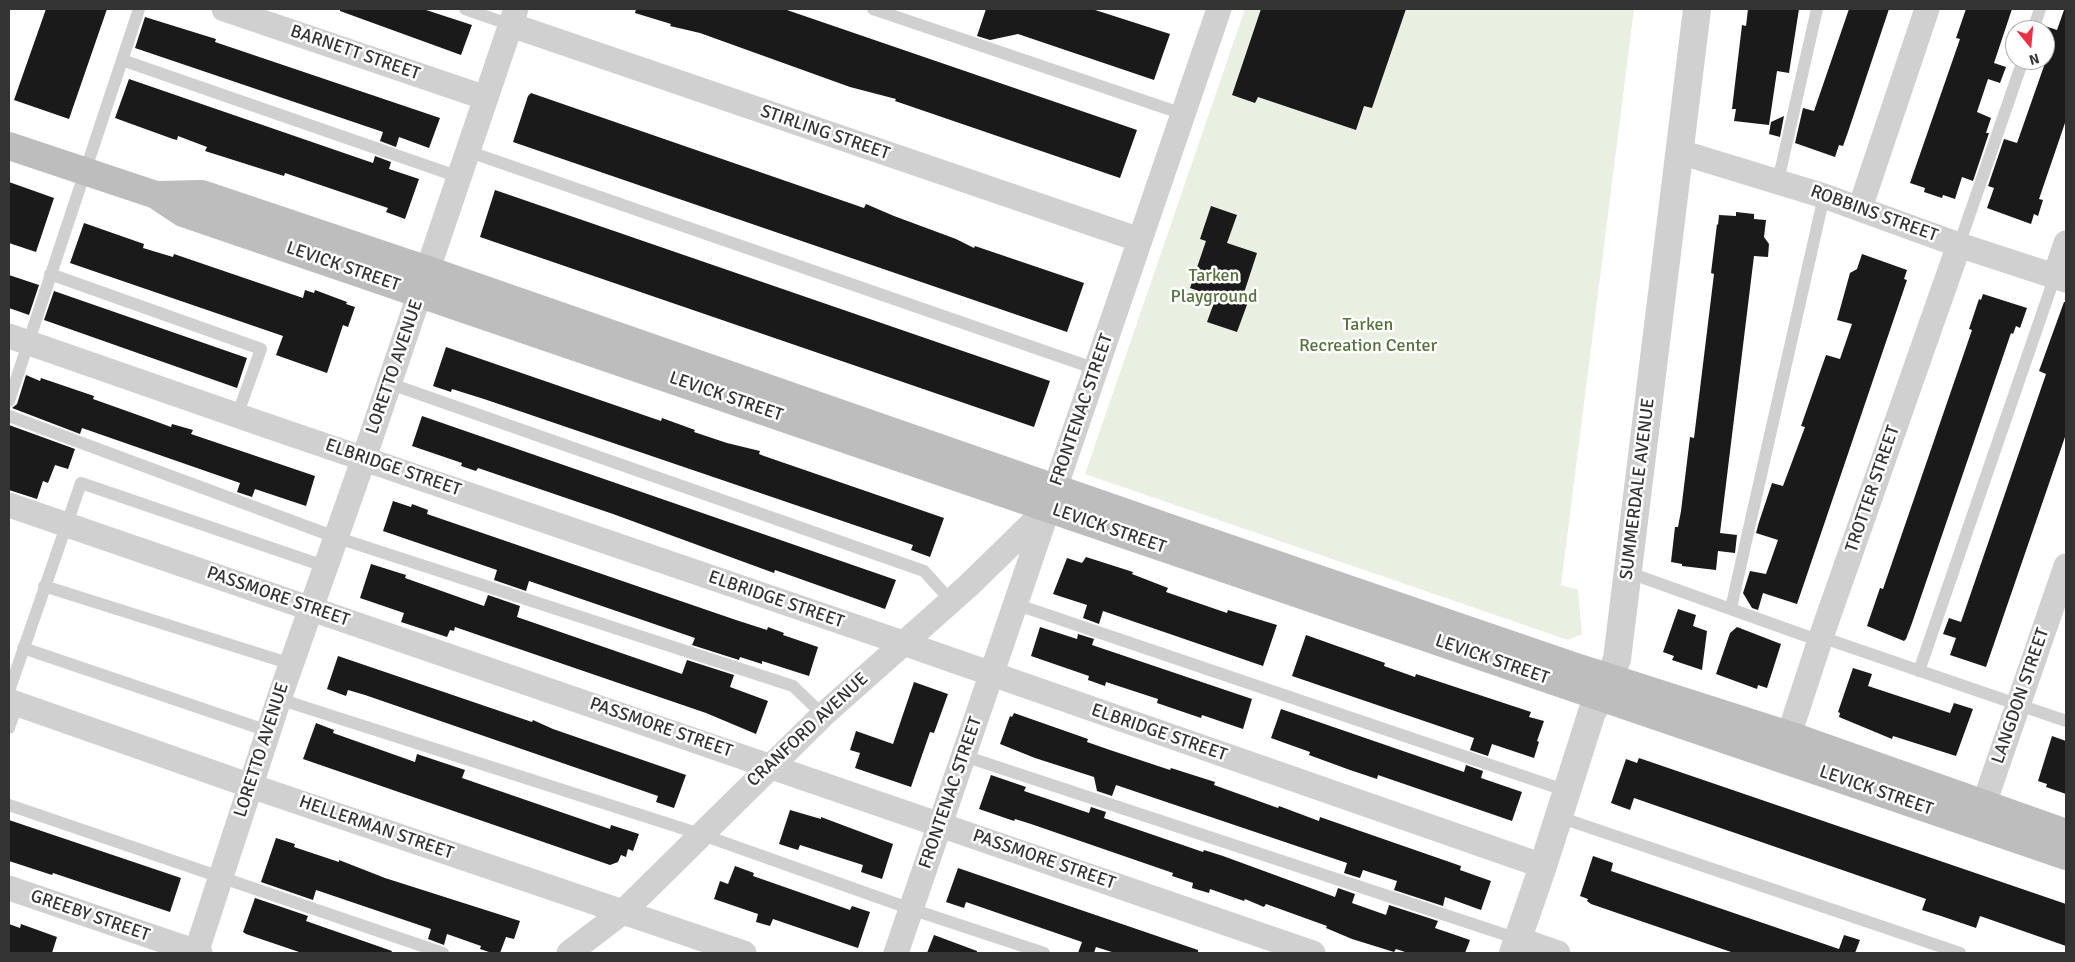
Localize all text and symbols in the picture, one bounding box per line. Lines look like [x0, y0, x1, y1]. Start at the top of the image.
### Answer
north arrow [2005, 20, 2055, 70]
street label: BARNETT STREET [287, 21, 423, 85]
text: N [2027, 49, 2041, 68]
street label: STIRLING STREET [758, 101, 892, 165]
street label: ROBBINS STREET [1807, 181, 1941, 247]
street label: LEVICK STREET [283, 237, 403, 297]
park label: Tarken Playground [1170, 265, 1258, 308]
street label: LORETTO AVENUE [362, 297, 428, 437]
park label: Tarken Recreation Center [1299, 314, 1437, 356]
street label: FRONTENAC STREET [1046, 331, 1118, 489]
street label: LEVICK STREET [666, 367, 786, 427]
street label: SUMMERDALE AVENUE [1616, 397, 1660, 581]
street label: TROTTER STREET [1841, 423, 1905, 555]
street label: ELBRIDGE STREET [322, 435, 464, 501]
street label: LEVICK STREET [1049, 499, 1169, 559]
street label: PASSMORE STREET [204, 562, 352, 632]
street label: ELBRIDGE STREET [705, 567, 847, 633]
street label: LANGDON STREET [1988, 625, 2054, 767]
street label: LEVICK STREET [1432, 630, 1552, 690]
street label: CRANFORD AVENUE [743, 668, 873, 792]
street label: LORETTO AVENUE [230, 680, 294, 820]
street label: PASSMORE STREET [587, 693, 735, 763]
street label: ELBRIDGE STREET [1088, 700, 1230, 766]
street label: FRONTENAC STREET [915, 714, 987, 872]
street label: LEVICK STREET [1816, 761, 1936, 821]
street label: HELLERMAN STREET [296, 791, 456, 865]
street label: PASSMORE STREET [970, 825, 1118, 895]
street label: GREEBY STREET [28, 885, 152, 947]

